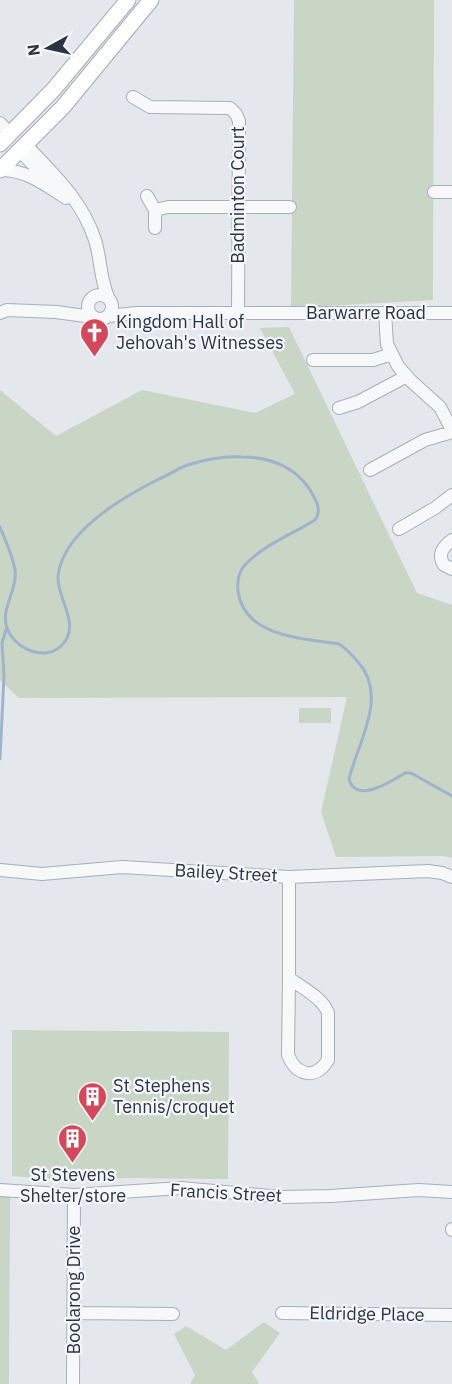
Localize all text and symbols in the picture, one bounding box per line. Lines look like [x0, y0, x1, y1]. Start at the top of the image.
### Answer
north arrow [18, 18, 78, 78]
text: N [22, 43, 44, 57]
street label: Badminton Court [226, 126, 249, 264]
street label: Barwarre Road [306, 301, 426, 324]
place label: Kingdom Hall of Jehovah's Witnesses [116, 310, 284, 354]
church icon: Kingdom Hall of Jehovah's Witnesses [79, 316, 111, 358]
street label: Bailey Street [174, 858, 278, 887]
place label: St Stephens Tennis/croquet [113, 1074, 235, 1118]
building icon: St Stephens Tennis/croquet [76, 1080, 108, 1122]
building icon: St Stevens Shelter/store [57, 1122, 89, 1164]
place label: St Stevens Shelter/store [20, 1163, 126, 1207]
street label: Francis Street [169, 1178, 283, 1207]
street label: Boolarong Drive [62, 1226, 85, 1354]
street label: Eldridge Place [309, 1301, 425, 1326]

